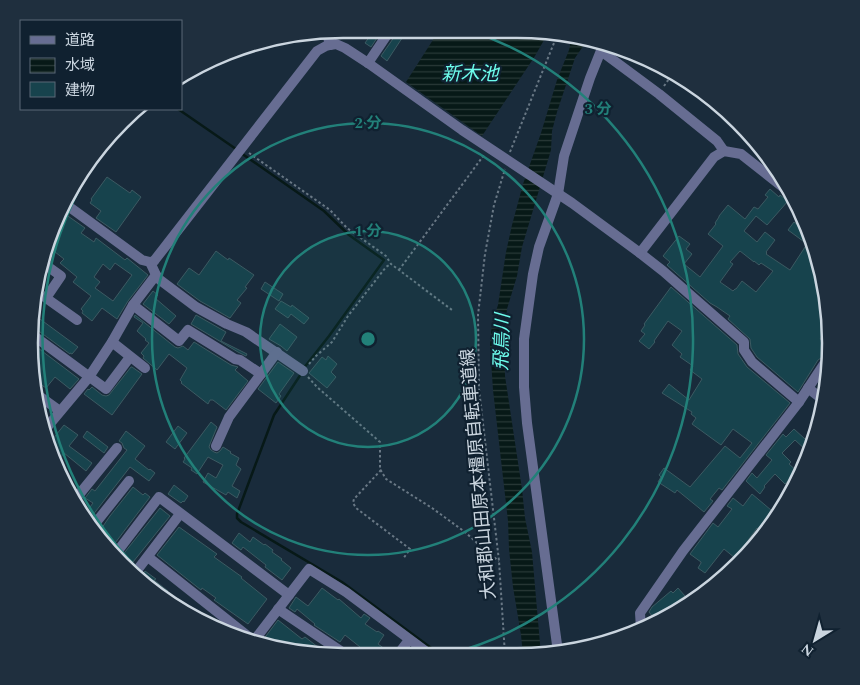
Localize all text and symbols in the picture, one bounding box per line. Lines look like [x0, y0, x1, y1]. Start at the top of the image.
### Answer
legend [20, 20, 182, 110]
text: 道路 [65, 29, 95, 52]
text: 水域 [65, 54, 95, 77]
water label: 新木池 [441, 60, 500, 89]
text: 建物 [65, 79, 95, 102]
text: 3 分 [584, 98, 612, 121]
text: 2 分 [354, 112, 382, 135]
text: 1 分 [354, 220, 382, 243]
water label: 飛鳥川 [487, 311, 518, 371]
centre of rings [359, 330, 377, 348]
street label: 大和郡山田原本橿原自転車道線 [454, 347, 503, 601]
north arrow [790, 615, 840, 665]
text: N [797, 638, 818, 662]

